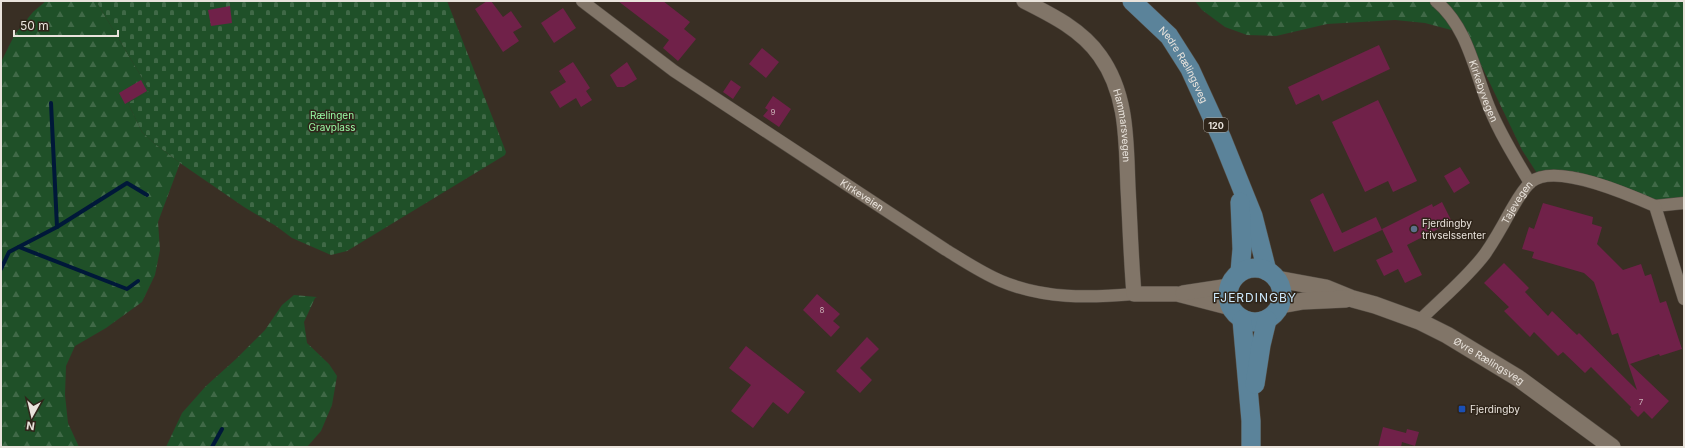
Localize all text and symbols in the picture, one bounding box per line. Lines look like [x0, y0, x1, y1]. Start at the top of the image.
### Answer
scale bar [14, 12, 118, 38]
text: 50 m [20, 18, 49, 33]
street label: Nedre Rælingsveg [1157, 24, 1211, 105]
street label: Kirkebyvegen [1467, 58, 1501, 124]
street label: Hammarsvegen [1111, 87, 1133, 163]
house number: 9 [771, 107, 776, 117]
park label: Rælingen Gravplass [308, 109, 356, 133]
road number: 120 [1204, 118, 1228, 132]
street label: Kirkeveien [838, 176, 886, 214]
street label: Tajevegen [1499, 178, 1535, 226]
place label: Fjerdingby trivselssenter [1422, 217, 1486, 241]
marker: Fjerdingby trivselssenter [1409, 224, 1419, 234]
district label: FJERDINGBY [1213, 290, 1297, 305]
house number: 8 [820, 305, 825, 315]
street label: Øvre Rælingsveg [1451, 334, 1527, 387]
north arrow [12, 396, 52, 436]
house number: 7 [1639, 397, 1644, 407]
place label: Fjerdingby [1470, 403, 1520, 415]
marker: Fjerdingby [1457, 404, 1467, 414]
text: N [25, 418, 36, 433]

